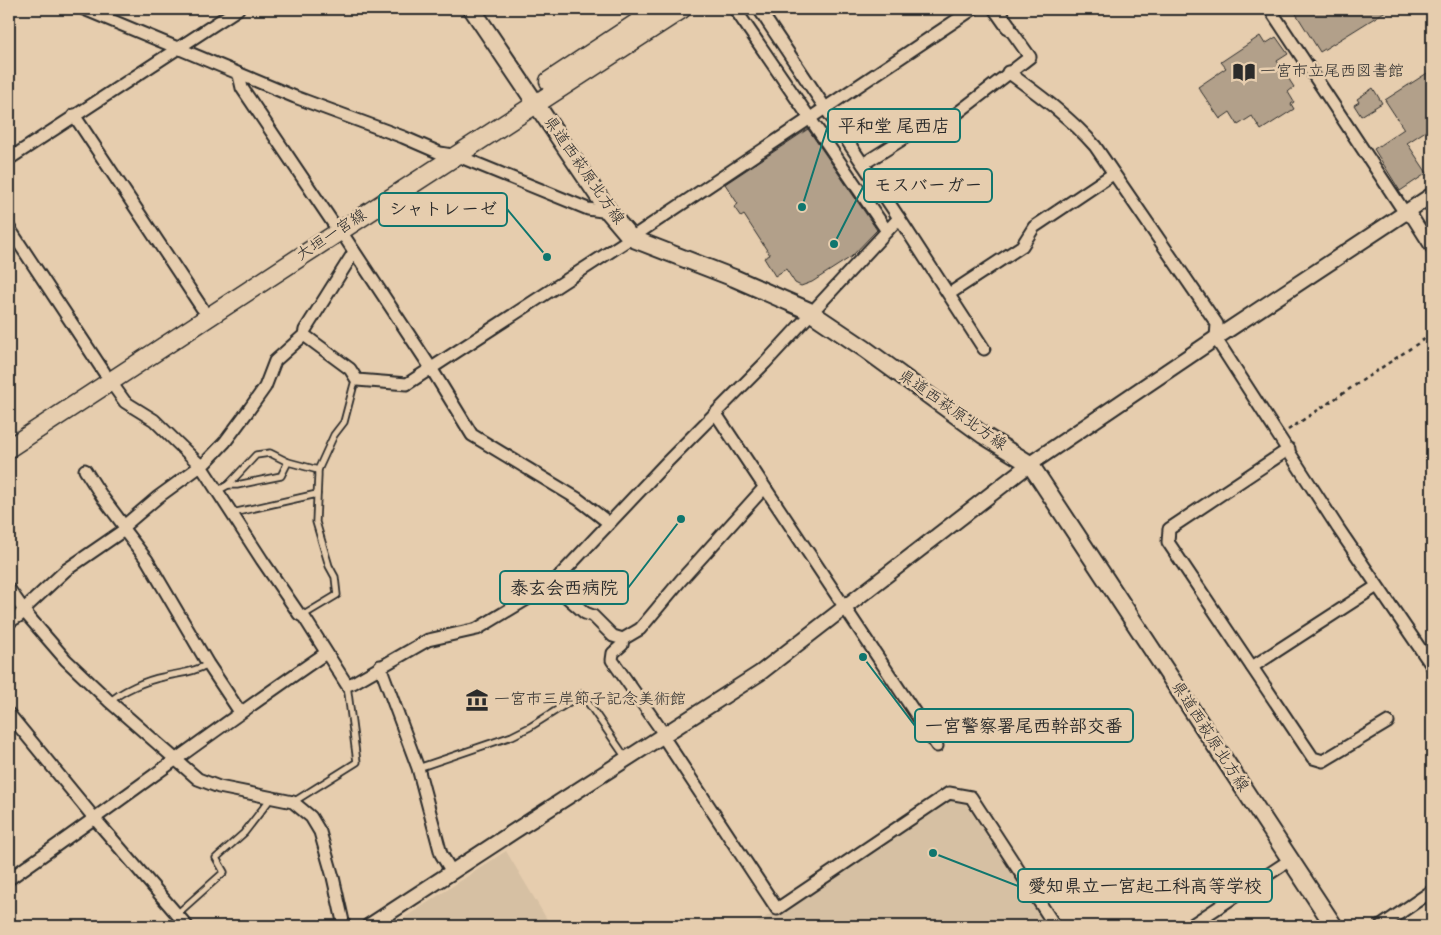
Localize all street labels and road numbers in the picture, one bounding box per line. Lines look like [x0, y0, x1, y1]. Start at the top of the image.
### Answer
street label: 県道西萩原北方線 [537, 112, 629, 230]
street label: 大垣一宮線 [292, 205, 372, 267]
street label: 県道西萩原北方線 [893, 365, 1011, 457]
street label: 県道西萩原北方線 [1164, 677, 1254, 797]

